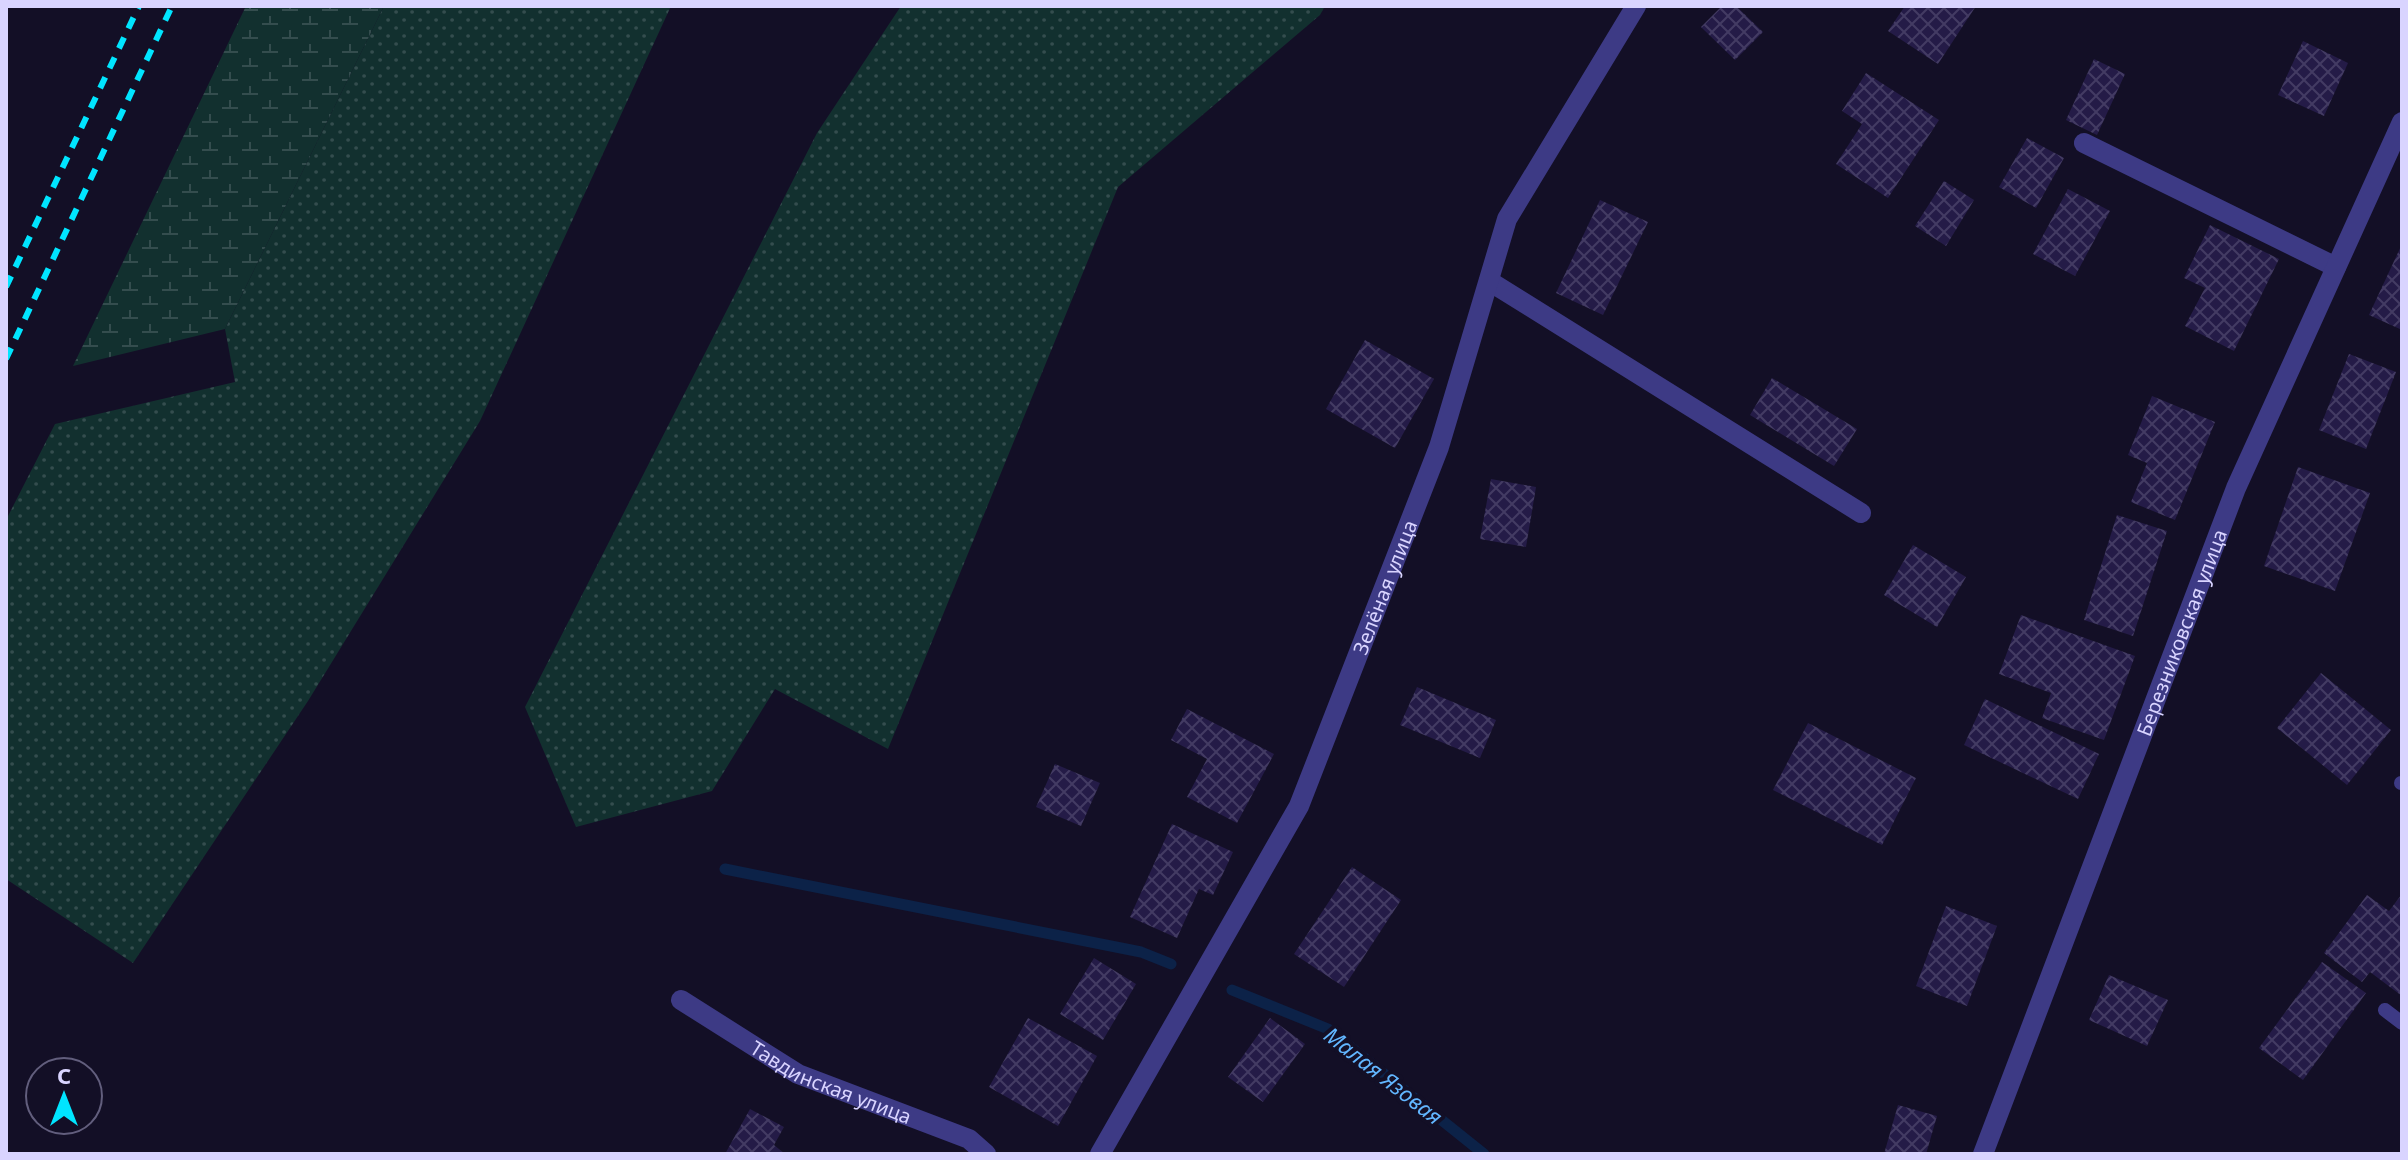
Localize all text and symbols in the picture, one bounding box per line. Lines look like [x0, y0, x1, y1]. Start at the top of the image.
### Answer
street label: Зелёная улица [1346, 516, 1423, 658]
street label: Березниковская улица [2130, 525, 2233, 740]
water label: Малая Язовая [1319, 1019, 1449, 1131]
street label: Тавдинская улица [745, 1034, 916, 1130]
north arrow [24, 1056, 104, 1136]
text: С [57, 1060, 71, 1090]

